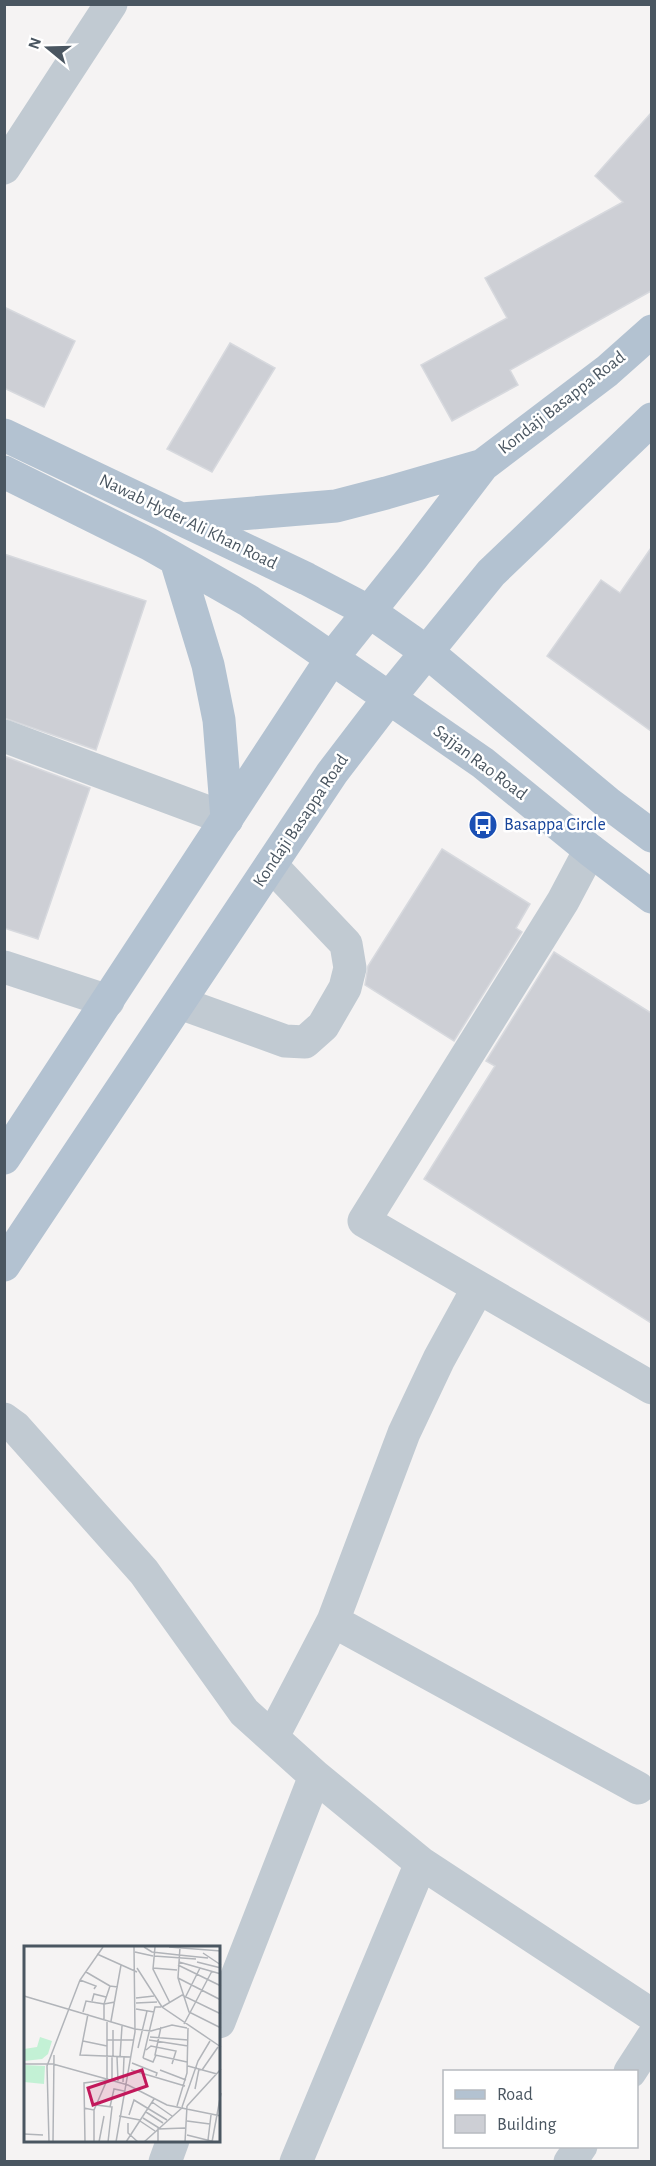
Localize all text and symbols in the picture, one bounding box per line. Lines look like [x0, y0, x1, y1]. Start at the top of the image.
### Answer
north arrow [18, 18, 78, 78]
text: N [25, 36, 44, 51]
street label: Kondaji Basappa Road [495, 348, 629, 458]
street label: Nawab Hyder Ali Khan Road [96, 471, 280, 573]
street label: Sajjan Rao Road [430, 722, 530, 804]
street label: Kondaji Basappa Road [250, 752, 352, 890]
bus stop icon: Basappa Circle [467, 809, 499, 841]
place label: Basappa Circle [504, 816, 606, 834]
inset map [24, 1946, 220, 2142]
legend [443, 2070, 638, 2148]
text: Road [497, 2086, 533, 2104]
text: Building [497, 2116, 557, 2134]

